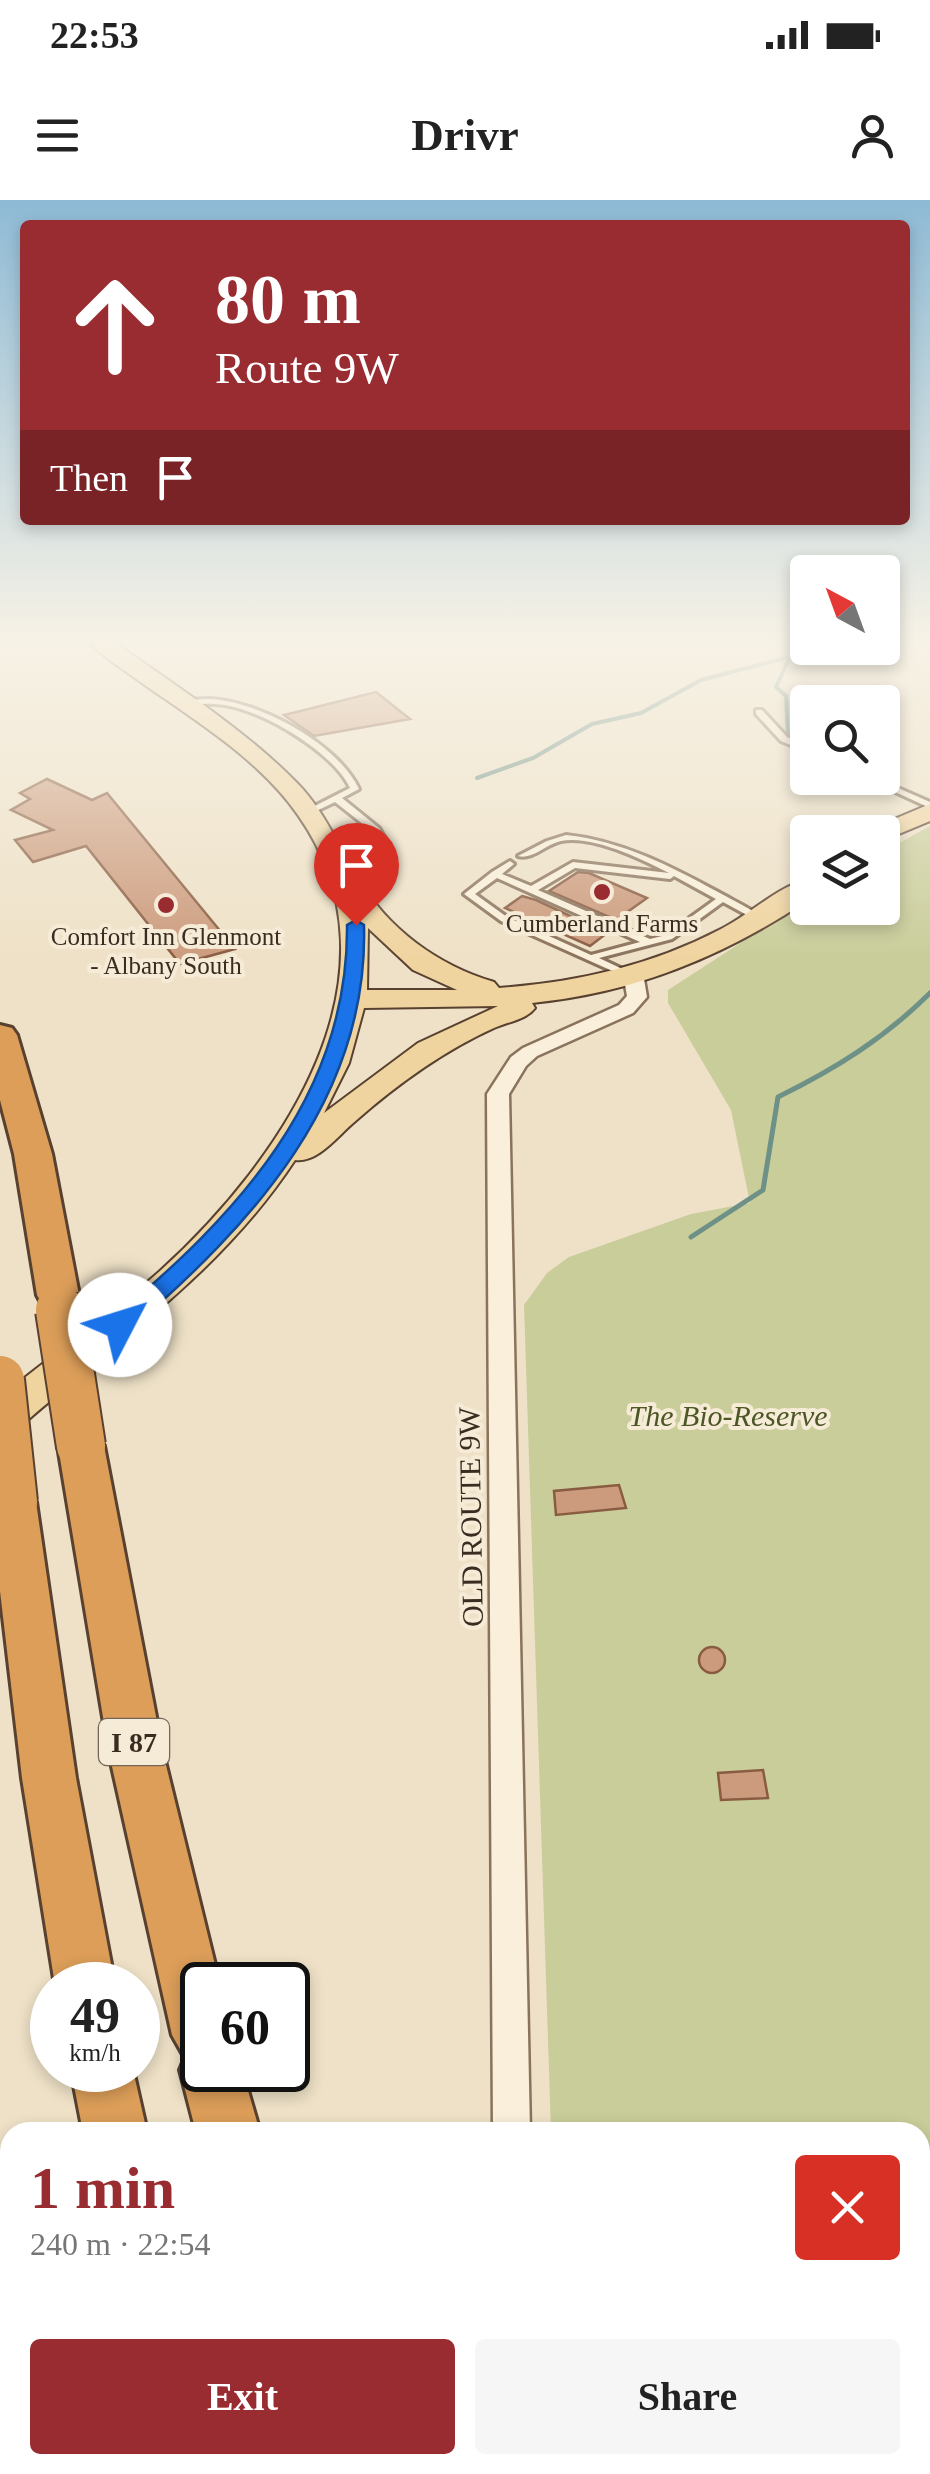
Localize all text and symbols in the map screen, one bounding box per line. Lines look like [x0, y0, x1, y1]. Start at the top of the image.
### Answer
text: 22:53 [50, 14, 139, 56]
icon: menu [30, 108, 85, 163]
icon: person [845, 108, 900, 163]
text: Drivr [411, 110, 519, 160]
icon: ahead [50, 260, 180, 390]
text: 80 m [215, 261, 361, 338]
text: Route 9W [215, 343, 399, 393]
icon: arrive [148, 450, 203, 505]
text: Then [50, 457, 128, 499]
north arrow [790, 555, 900, 665]
map controls [790, 555, 900, 925]
button: search [790, 685, 900, 795]
button: layers [790, 815, 900, 925]
pin [314, 823, 399, 926]
icon: arrive [329, 838, 384, 893]
marker: Cumberland Farms [591, 881, 613, 903]
marker: Comfort Inn Glenmont - Albany South [155, 894, 177, 916]
place label: Cumberland Farms [506, 910, 698, 937]
place label: Comfort Inn Glenmont - Albany South [51, 923, 281, 979]
position arrow [68, 1273, 172, 1377]
park label: The Bio-Reserve [628, 1399, 828, 1432]
street label: OLD ROUTE 9W [452, 1406, 489, 1627]
road number: I 87 [99, 1719, 169, 1765]
speed limit sign: 60 [180, 1962, 310, 2092]
text: 49 [70, 1987, 120, 2043]
text: km/h [69, 2039, 121, 2066]
text: 1 min [30, 2155, 175, 2221]
button: close [795, 2155, 900, 2260]
text: 240 m · 22:54 [30, 2226, 210, 2262]
button: Exit [30, 2339, 455, 2454]
button: Share [475, 2339, 900, 2454]

